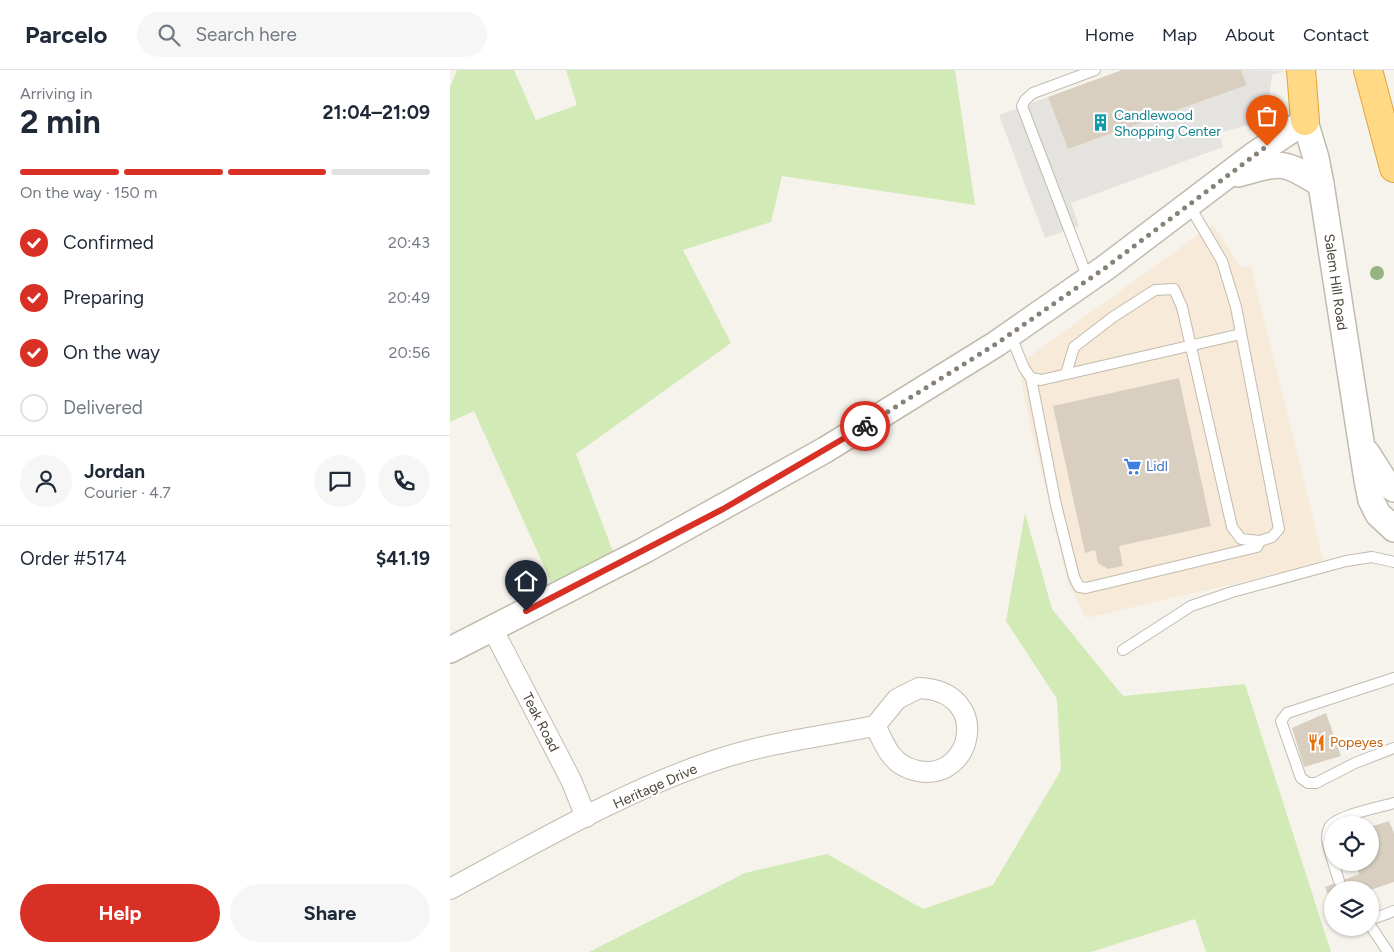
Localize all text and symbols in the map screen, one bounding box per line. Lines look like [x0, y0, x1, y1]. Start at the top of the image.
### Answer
search box [137, 12, 487, 57]
text: Parcelo [25, 20, 107, 49]
icon: search [155, 21, 183, 49]
text: Search here [195, 23, 297, 46]
text: Home [1085, 24, 1134, 46]
text: Map [1162, 24, 1197, 46]
text: About [1225, 24, 1275, 46]
text: Contact [1303, 24, 1369, 46]
text: Arriving in [20, 84, 92, 103]
pin [1246, 95, 1288, 146]
text: 21:04–21:09 [322, 101, 430, 124]
icon: bag [1253, 102, 1281, 130]
text: 2 min [20, 103, 101, 141]
place label: Candlewood Shopping Center [1114, 107, 1221, 140]
building icon: Candlewood Shopping Center [1090, 113, 1110, 133]
text: On the way · 150 m [20, 183, 157, 202]
icon: check [20, 229, 48, 257]
text: Confirmed [63, 231, 154, 254]
text: 20:43 [388, 233, 430, 252]
street label: Salem Hill Road [1320, 233, 1351, 332]
icon: check [20, 284, 48, 312]
text: Preparing [63, 286, 144, 309]
text: 20:49 [388, 288, 430, 307]
icon: check [20, 339, 48, 367]
text: On the way [63, 341, 160, 364]
text: 20:56 [388, 343, 430, 362]
text: Delivered [63, 396, 143, 419]
courier [840, 401, 890, 451]
icon: bike [851, 412, 879, 440]
button: person [20, 455, 72, 507]
button: chat [314, 455, 366, 507]
button: phone [378, 455, 430, 507]
supermarket icon: Lidl [1122, 456, 1142, 476]
place label: Lidl [1146, 458, 1168, 475]
text: Jordan [84, 460, 145, 483]
text: Courier · 4.7 [84, 483, 171, 502]
text: Order #5174 [20, 547, 127, 570]
text: $41.19 [376, 547, 430, 570]
pin [505, 560, 547, 611]
icon: home [512, 567, 540, 595]
street label: Teak Road [518, 690, 563, 755]
restaurant icon: Popeyes [1306, 732, 1326, 752]
place label: Popeyes [1330, 734, 1383, 751]
street label: Heritage Drive [611, 760, 700, 813]
map controls [1324, 816, 1379, 936]
button: locate [1324, 816, 1379, 871]
button: layers [1324, 881, 1379, 936]
button: Help [20, 884, 220, 942]
button: Share [230, 884, 430, 942]

